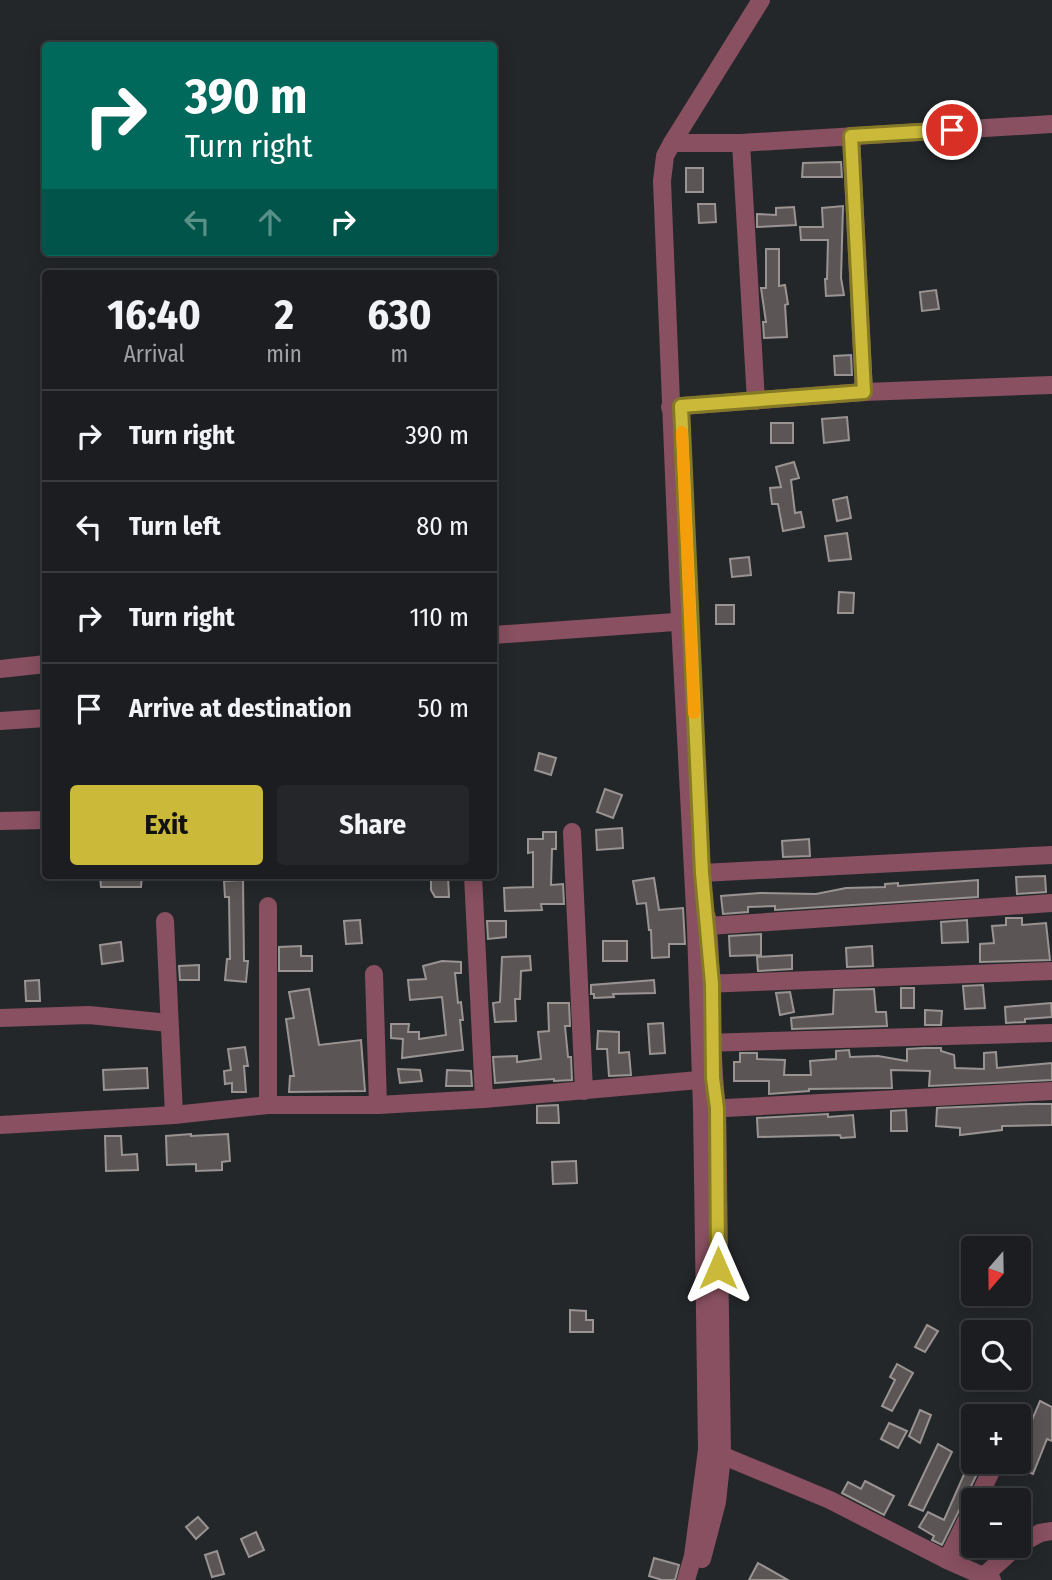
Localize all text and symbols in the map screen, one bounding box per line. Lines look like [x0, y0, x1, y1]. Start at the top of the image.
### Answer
text: 390 m [185, 67, 307, 126]
icon: right [70, 70, 161, 161]
pin [922, 100, 982, 160]
icon: arrive [933, 111, 971, 149]
text: Turn right [185, 127, 312, 165]
icon: left [178, 203, 216, 241]
icon: ahead [251, 203, 289, 241]
icon: right [324, 203, 362, 241]
text: 16:40 [107, 290, 201, 340]
text: 2 [274, 290, 294, 340]
text: 630 [367, 290, 432, 340]
text: Arrival [124, 340, 185, 368]
text: min [266, 340, 302, 368]
text: m [391, 340, 408, 368]
icon: right [70, 417, 108, 455]
text: Turn right [129, 420, 235, 451]
text: 390 m [405, 420, 469, 451]
icon: left [70, 508, 108, 546]
text: Turn left [129, 511, 221, 542]
text: 80 m [416, 511, 469, 542]
icon: right [70, 599, 108, 637]
text: Turn right [129, 602, 235, 633]
text: 110 m [409, 602, 469, 633]
icon: arrive [70, 690, 108, 728]
text: Arrive at destination [129, 693, 352, 724]
text: 50 m [417, 693, 469, 724]
button: Exit [70, 785, 263, 865]
button: Share [277, 785, 469, 865]
position arrow [681, 1231, 755, 1305]
north arrow [961, 1236, 1031, 1306]
map controls [961, 1236, 1031, 1558]
button: search [961, 1320, 1031, 1390]
button: + [961, 1404, 1031, 1474]
button: − [961, 1488, 1031, 1558]

